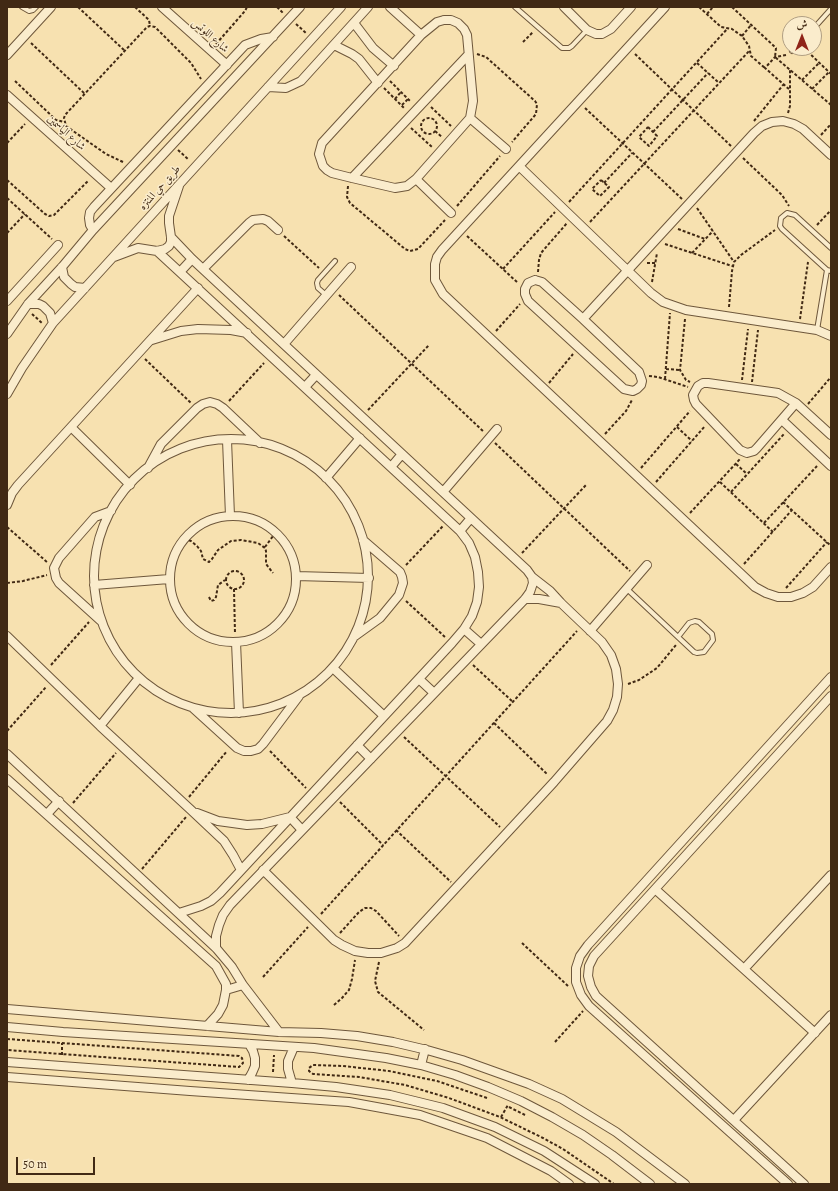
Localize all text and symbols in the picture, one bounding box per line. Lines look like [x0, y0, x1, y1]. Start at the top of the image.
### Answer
street label: شارع اللوتس [189, 16, 231, 56]
north arrow [782, 16, 822, 56]
text: ش [797, 17, 807, 32]
street label: شارع الياسمين [44, 112, 88, 154]
street label: طريق حي المنتزه [137, 163, 183, 213]
scale bar [18, 1149, 97, 1175]
text: 50 m [23, 1156, 47, 1172]

